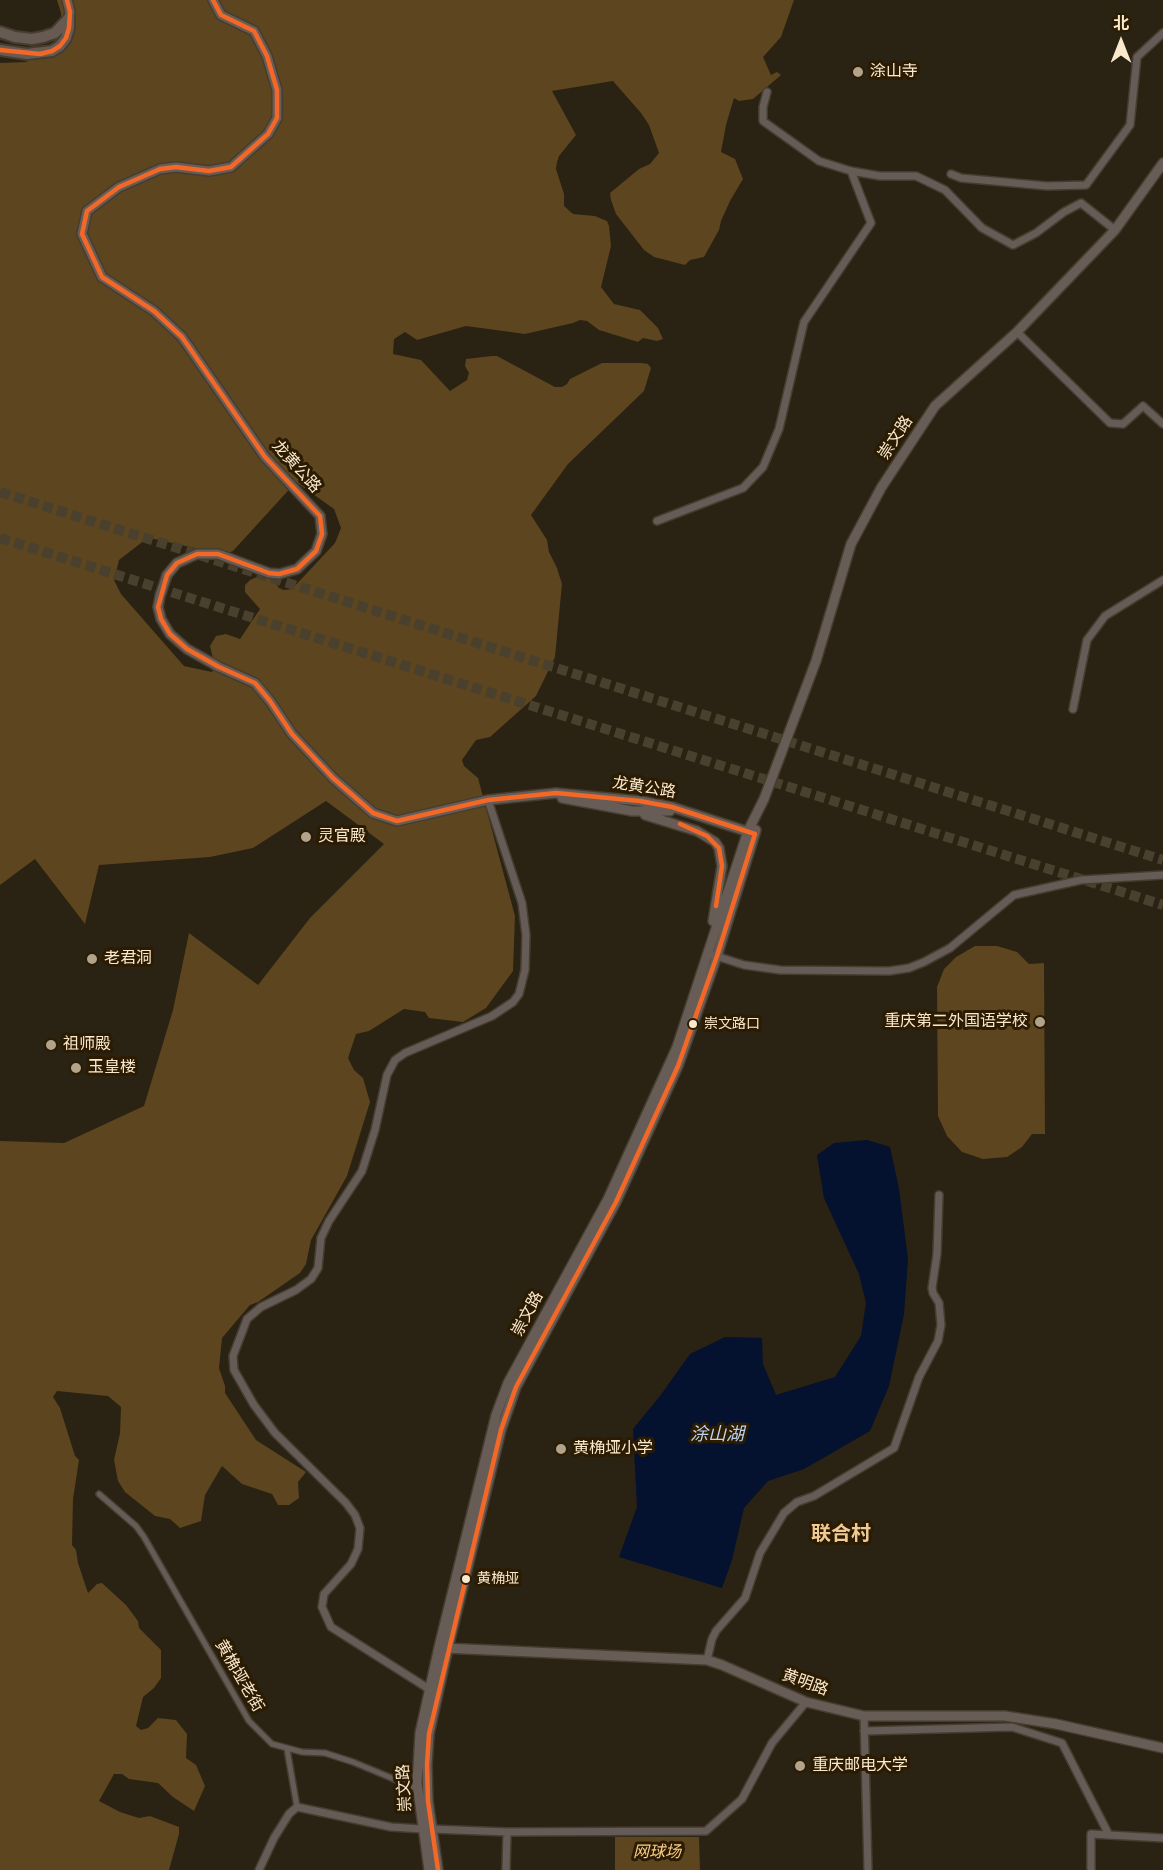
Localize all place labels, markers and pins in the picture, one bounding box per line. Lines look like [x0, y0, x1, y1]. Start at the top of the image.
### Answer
place label: 涂山寺 [870, 62, 918, 82]
marker: 涂山寺 [851, 65, 865, 79]
place label: 灵官殿 [318, 827, 366, 847]
marker: 灵官殿 [299, 830, 313, 844]
place label: 老君洞 [104, 949, 152, 969]
marker: 老君洞 [85, 952, 99, 966]
place label: 重庆第二外国语学校 [884, 1012, 1028, 1032]
marker: 重庆第二外国语学校 [1033, 1015, 1047, 1029]
place label: 崇文路口 [704, 1016, 760, 1032]
marker: 崇文路口 [687, 1018, 699, 1030]
place label: 祖师殿 [63, 1035, 111, 1055]
marker: 祖师殿 [44, 1038, 58, 1052]
place label: 玉皇楼 [88, 1058, 136, 1078]
marker: 玉皇楼 [69, 1061, 83, 1075]
place label: 黄桷垭小学 [573, 1439, 653, 1459]
marker: 黄桷垭小学 [554, 1442, 568, 1456]
place label: 黄桷垭 [477, 1571, 519, 1587]
marker: 黄桷垭 [460, 1573, 472, 1585]
place label: 重庆邮电大学 [812, 1756, 908, 1776]
marker: 重庆邮电大学 [793, 1759, 807, 1773]

